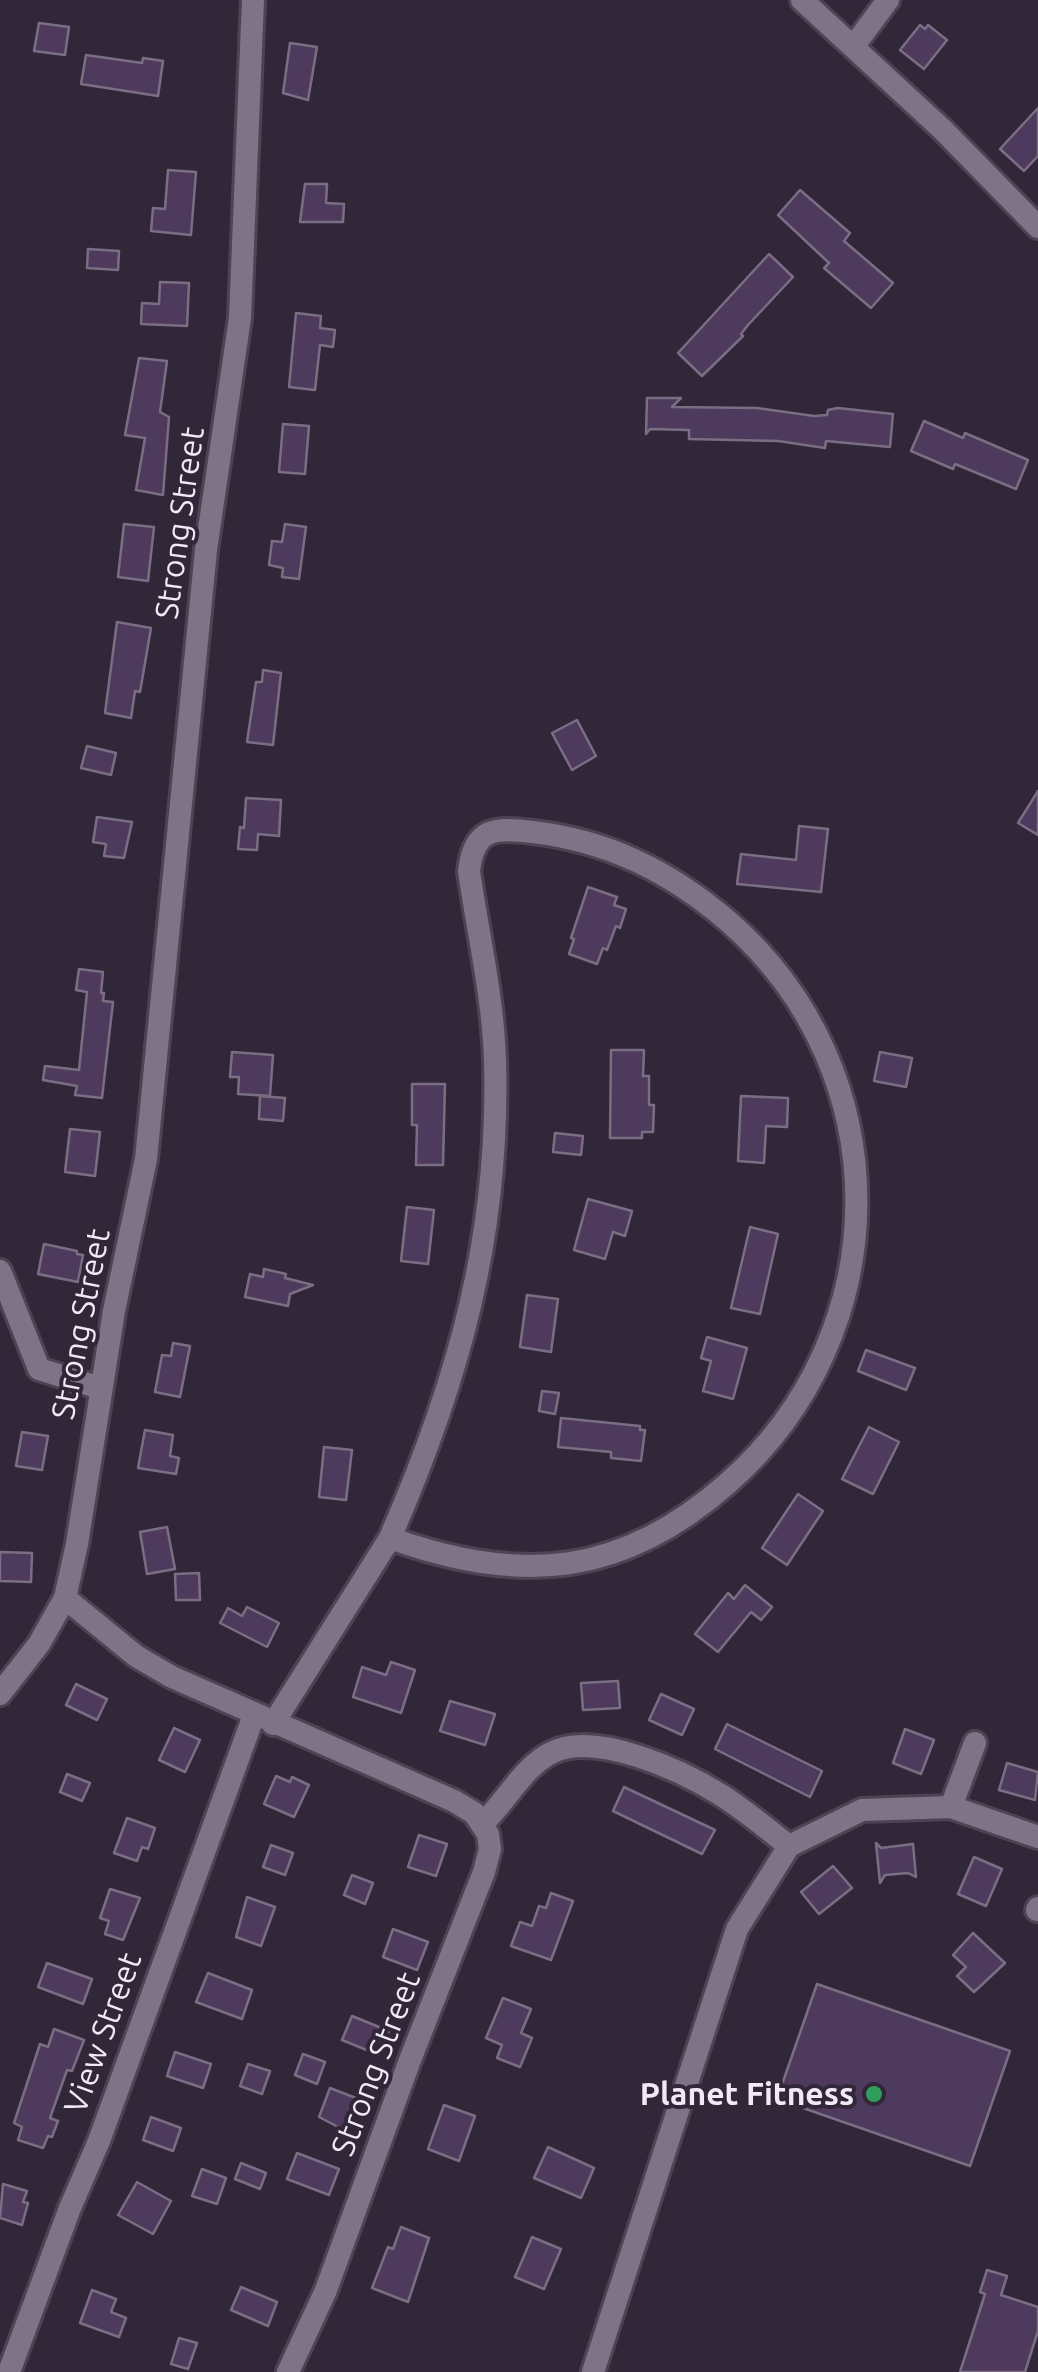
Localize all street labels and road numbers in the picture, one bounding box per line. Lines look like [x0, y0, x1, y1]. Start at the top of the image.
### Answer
street label: Strong Street [148, 425, 212, 621]
street label: Strong Street [44, 1225, 118, 1423]
street label: View Street [56, 1947, 150, 2119]
street label: Strong Street [323, 1967, 429, 2161]

